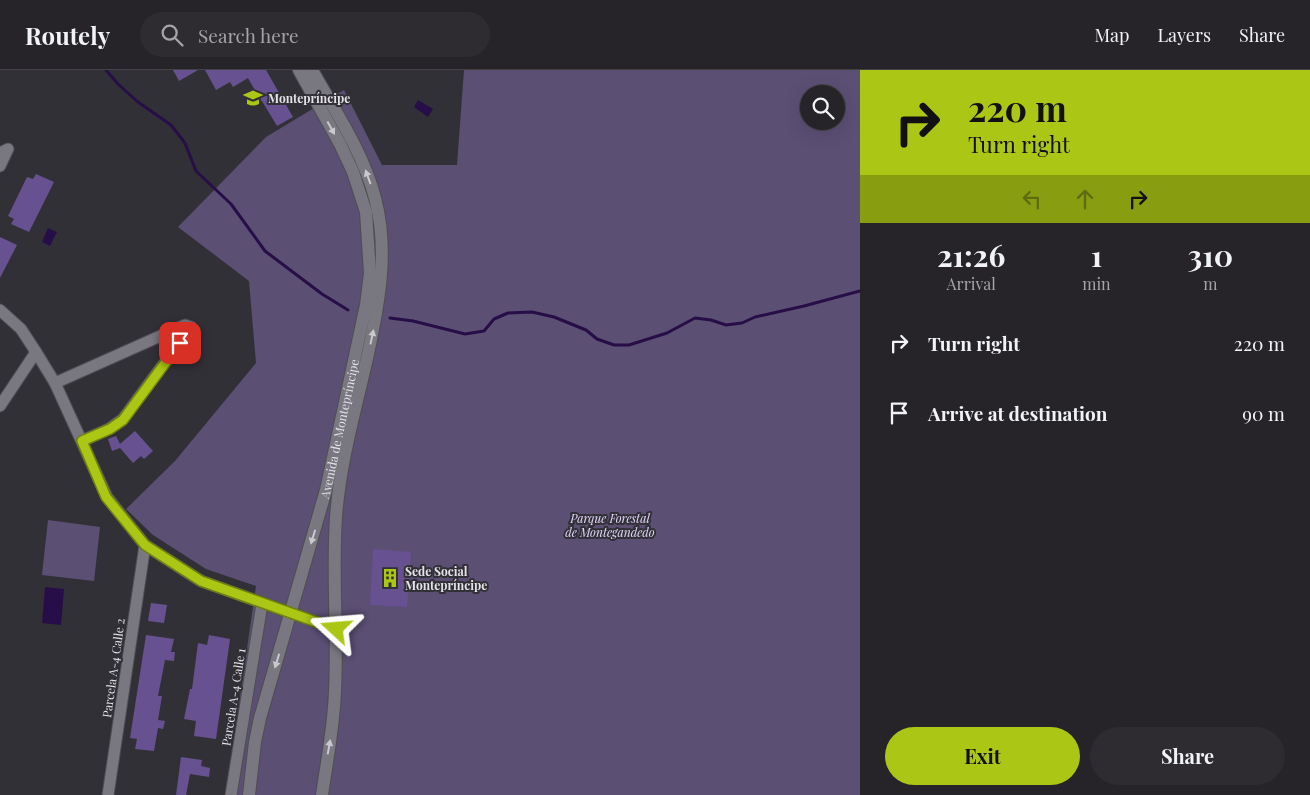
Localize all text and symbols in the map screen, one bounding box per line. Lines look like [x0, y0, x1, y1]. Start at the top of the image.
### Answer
search box [140, 12, 490, 57]
text: Routely [25, 19, 110, 51]
icon: search [158, 21, 186, 49]
text: Search here [198, 22, 299, 48]
text: Map [1094, 23, 1129, 47]
text: Layers [1157, 23, 1211, 47]
text: Share [1239, 23, 1285, 47]
text: 220 m [968, 84, 1067, 131]
map controls [800, 85, 845, 130]
button: search [800, 85, 845, 130]
school or university icon: Montepríncipe [242, 87, 264, 109]
place label: Montepríncipe [268, 90, 350, 106]
icon: right [885, 90, 950, 155]
one-way arrow [327, 121, 335, 135]
text: Turn right [968, 129, 1070, 159]
one-way arrow [364, 170, 371, 185]
icon: left [1018, 185, 1046, 213]
icon: ahead [1071, 185, 1099, 213]
icon: right [1124, 185, 1152, 213]
text: 21:26 [937, 235, 1005, 275]
text: 1 [1091, 235, 1102, 275]
text: 310 [1188, 235, 1233, 275]
text: Arrival [946, 273, 996, 294]
text: min [1082, 273, 1111, 294]
text: m [1203, 273, 1217, 294]
pin [159, 322, 201, 364]
icon: arrive [166, 329, 194, 357]
icon: right [885, 329, 913, 357]
one-way arrow [368, 330, 376, 345]
text: Turn right [928, 330, 1020, 356]
text: 220 m [1234, 330, 1285, 356]
street label: Avenida de Montepríncipe [316, 358, 362, 501]
icon: arrive [885, 399, 913, 427]
text: Arrive at destination [928, 400, 1108, 426]
text: 90 m [1242, 400, 1285, 426]
park label: Parque Forestal de Montegandedo [565, 510, 655, 540]
one-way arrow [308, 530, 316, 545]
place label: Sede Social Montepríncipe [405, 563, 487, 593]
building icon: Sede Social Montepríncipe [379, 567, 401, 589]
position arrow [309, 602, 361, 654]
street label: Parcela A-4 Calle 2 [98, 617, 128, 719]
street label: Parcela A-4 Calle 1 [217, 646, 249, 747]
one-way arrow [273, 653, 281, 668]
button: Exit [885, 727, 1080, 785]
button: Share [1090, 727, 1285, 785]
one-way arrow [326, 738, 334, 754]

